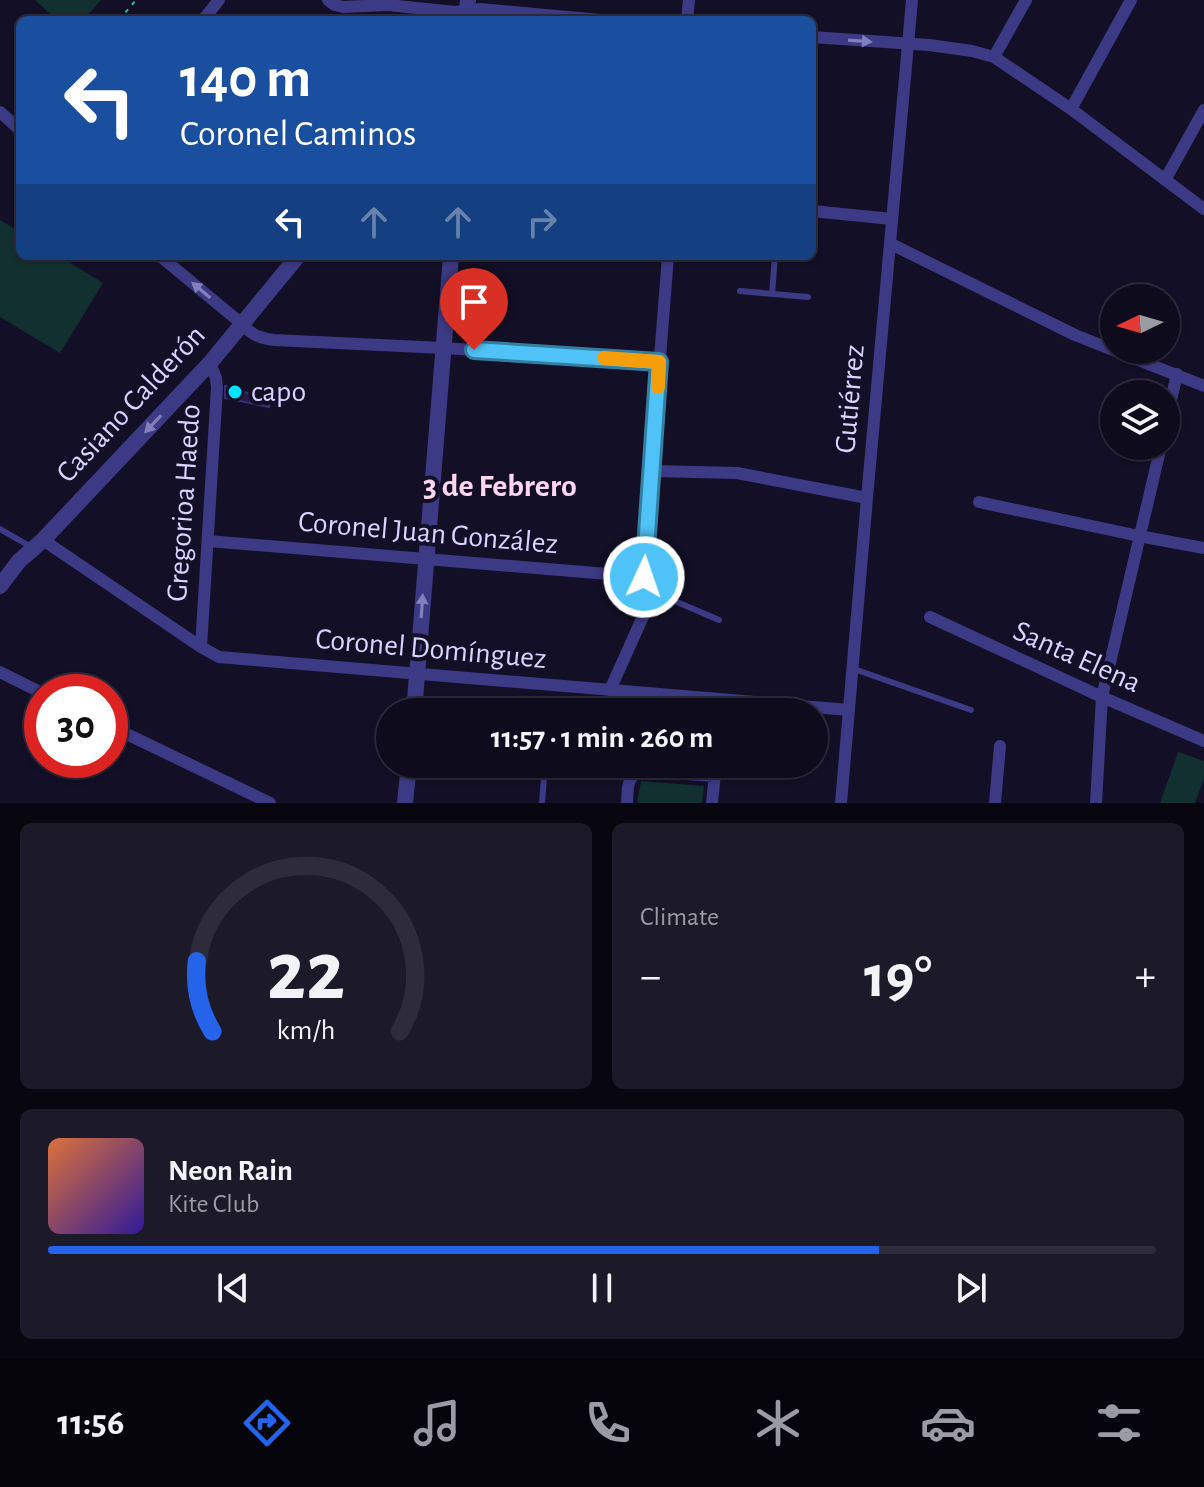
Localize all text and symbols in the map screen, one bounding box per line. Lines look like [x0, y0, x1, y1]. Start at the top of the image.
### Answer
one-way arrow [848, 35, 873, 48]
icon: left [48, 48, 152, 152]
text: 140 m [180, 51, 311, 107]
text: Coronel Caminos [180, 116, 416, 152]
icon: left [268, 200, 312, 244]
icon: ahead [352, 200, 396, 244]
icon: ahead [436, 200, 480, 244]
icon: right [520, 200, 564, 244]
pin [440, 268, 508, 350]
icon: arrive [452, 280, 496, 324]
one-way arrow [191, 282, 211, 299]
north arrow [1100, 284, 1180, 364]
map controls [1100, 284, 1180, 460]
street label: Casiano Calderón [51, 320, 211, 488]
street label: Gutiérrez [830, 343, 870, 455]
place label: capo [251, 377, 306, 407]
button: layers [1100, 380, 1180, 460]
marker: capo [226, 383, 244, 401]
street label: Gregorioa Haedo [162, 403, 206, 603]
one-way arrow [144, 414, 162, 433]
district label: 3 de Febrero [423, 470, 577, 502]
street label: Coronel Juan González [297, 507, 559, 559]
position arrow [602, 535, 686, 619]
one-way arrow [416, 593, 429, 618]
street label: Santa Elena [1009, 616, 1145, 698]
street label: Coronel Domínguez [314, 624, 548, 674]
speed limit sign: 30 [24, 674, 128, 778]
text: 11:57 · 1 min · 260 m [491, 723, 713, 753]
text: Climate [640, 904, 719, 930]
text: 22 [267, 931, 345, 1015]
text: 19° [864, 948, 932, 1008]
text: − [640, 955, 661, 999]
text: + [1135, 955, 1156, 999]
text: km/h [277, 1016, 335, 1045]
text: Neon Rain [168, 1156, 293, 1186]
text: Kite Club [168, 1191, 259, 1217]
icon: previous [211, 1266, 255, 1310]
icon: pause [580, 1266, 624, 1310]
icon: next [949, 1266, 993, 1310]
icon: directions [239, 1395, 295, 1451]
icon: music [409, 1395, 465, 1451]
icon: phone [580, 1395, 636, 1451]
icon: climate [750, 1395, 806, 1451]
icon: car [920, 1395, 976, 1451]
icon: filters [1091, 1395, 1147, 1451]
text: 11:56 [57, 1405, 124, 1441]

